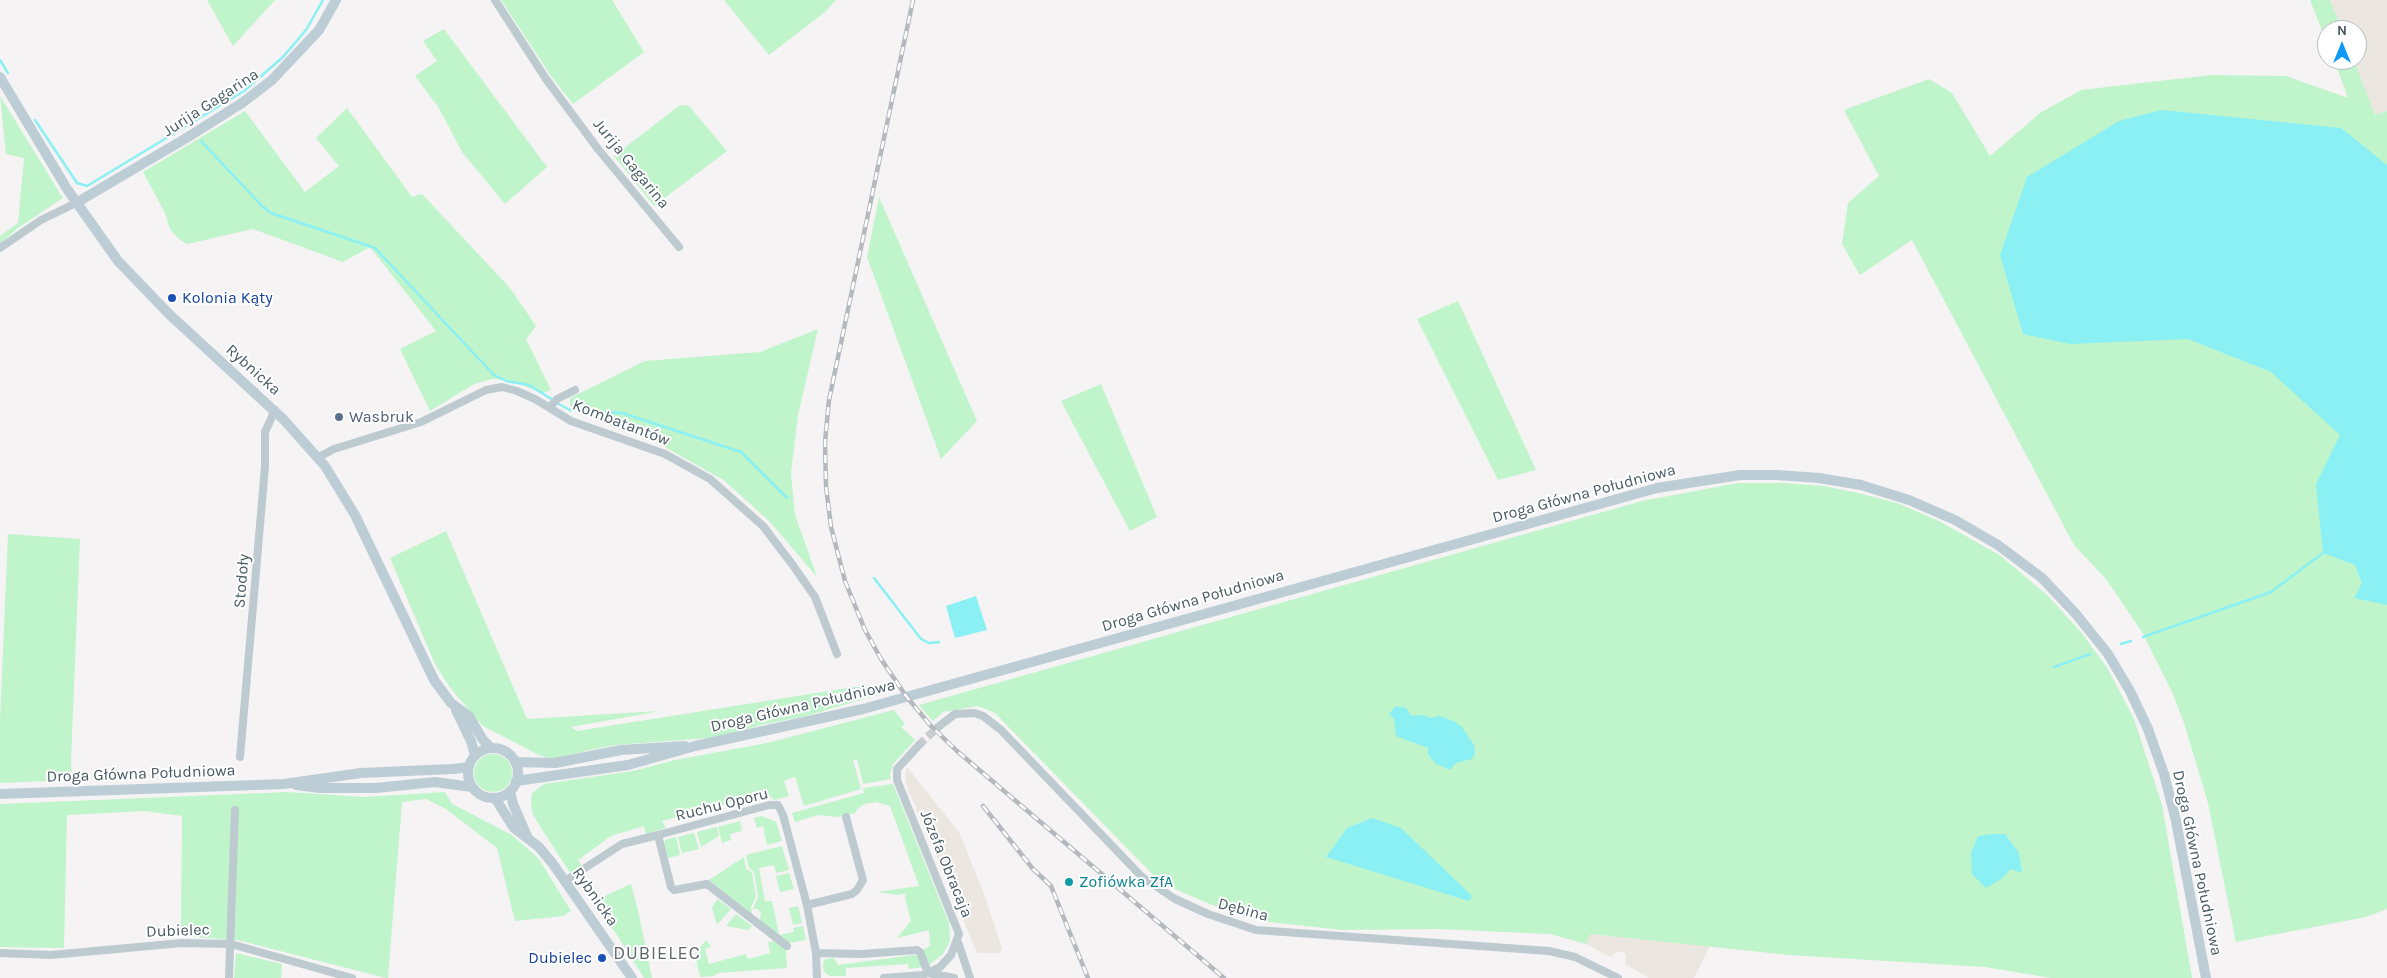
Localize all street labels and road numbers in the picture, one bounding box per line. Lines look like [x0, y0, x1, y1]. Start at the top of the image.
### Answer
street label: Jurija Gagarina [160, 65, 262, 141]
street label: Jurija Gagarina [589, 115, 673, 213]
street label: Rybnicka [222, 340, 284, 400]
street label: Kombatantów [570, 396, 672, 450]
street label: Droga Główna Południowa [1490, 460, 1678, 528]
street label: Stodoły [230, 553, 254, 609]
street label: Droga Główna Południowa [1100, 566, 1286, 636]
street label: Droga Główna Południowa [709, 675, 897, 737]
street label: Droga Główna Południowa [46, 761, 236, 787]
street label: Droga Główna Południowa [2168, 769, 2226, 957]
street label: Ruchu Oporu [674, 784, 770, 826]
street label: Józefa Obracaja [916, 807, 976, 921]
street label: Rybnicka [568, 864, 622, 930]
street label: Dębina [1216, 894, 1270, 926]
street label: Dubielec [146, 920, 210, 942]

